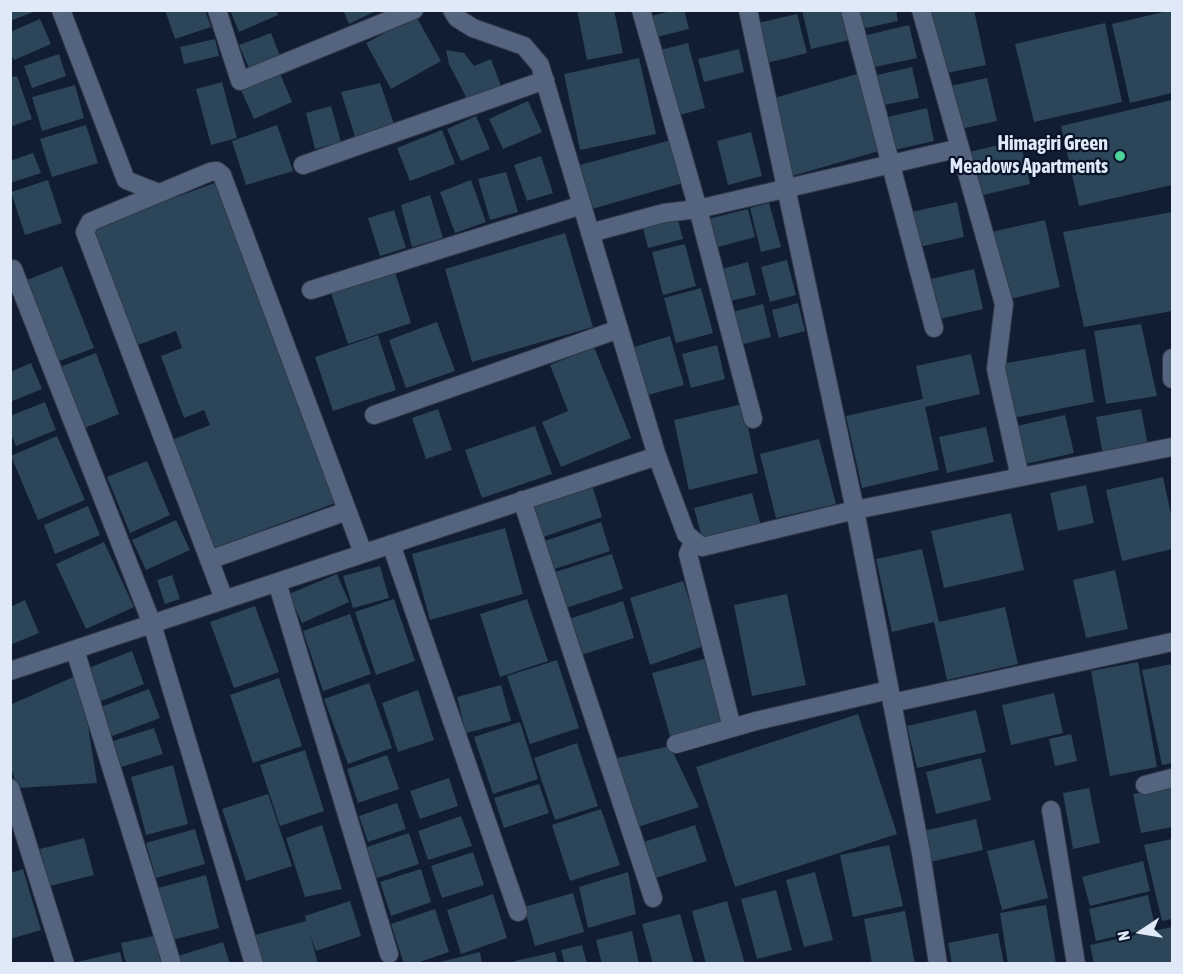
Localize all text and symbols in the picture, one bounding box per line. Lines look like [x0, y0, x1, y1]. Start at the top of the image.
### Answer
place label: Himagiri Green Meadows Apartments [950, 132, 1108, 179]
marker: Himagiri Green Meadows Apartments [1113, 149, 1127, 163]
north arrow [1111, 902, 1171, 962]
text: N [1114, 929, 1133, 942]

